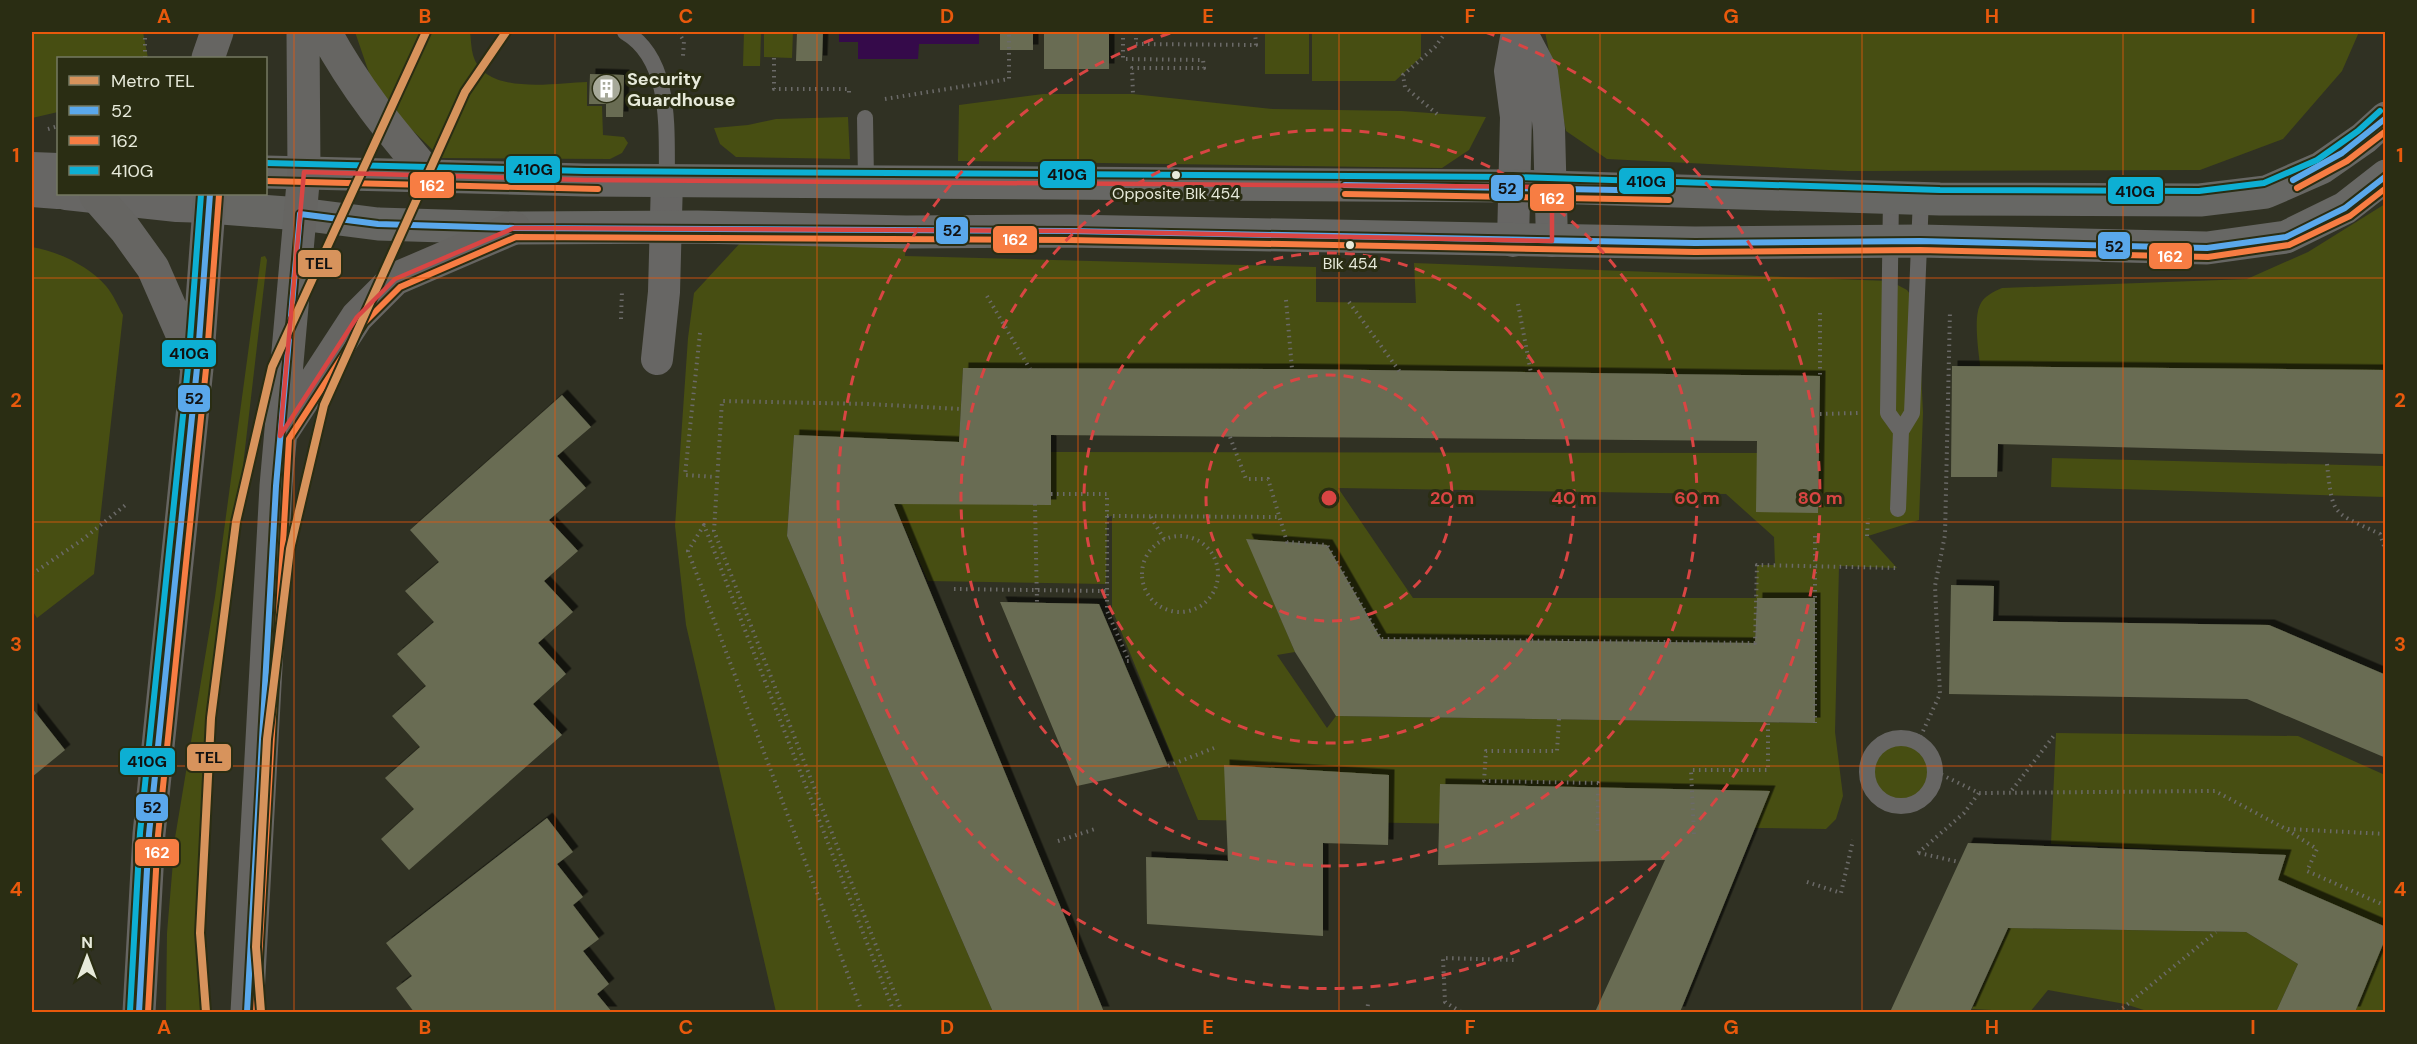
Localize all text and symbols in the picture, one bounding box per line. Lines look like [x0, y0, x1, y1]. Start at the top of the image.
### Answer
text: A [157, 3, 171, 29]
text: B [419, 3, 431, 29]
text: C [679, 3, 693, 29]
text: D [940, 3, 954, 29]
text: E [1202, 3, 1214, 29]
text: F [1464, 3, 1476, 29]
text: G [1723, 3, 1739, 29]
text: H [1985, 3, 1999, 29]
text: I [2250, 3, 2256, 29]
legend [57, 57, 267, 195]
place label: Security Guardhouse [627, 67, 735, 112]
text: Metro TEL [111, 69, 195, 93]
building icon: Security Guardhouse [590, 73, 622, 105]
text: 52 [111, 99, 132, 123]
text: 162 [111, 129, 138, 153]
text: 1 [12, 142, 20, 168]
text: 1 [2396, 142, 2404, 168]
line badge: 410G [505, 155, 561, 184]
text: 410G [111, 159, 154, 183]
text: 410G [513, 159, 553, 180]
line badge: 410G [1039, 160, 1096, 189]
text: 410G [1047, 164, 1087, 185]
line badge: 410G [1618, 167, 1675, 195]
marker: Opposite Blk 454 [1170, 169, 1182, 181]
line badge: 162 [409, 171, 455, 199]
text: 410G [1626, 171, 1666, 192]
line badge: 52 [1490, 174, 1524, 202]
text: 162 [419, 175, 445, 196]
line badge: 410G [2107, 176, 2164, 205]
text: 52 [1497, 178, 1517, 199]
text: 410G [2115, 181, 2155, 202]
place label: Opposite Blk 454 [1112, 183, 1240, 204]
line badge: 162 [1529, 183, 1575, 212]
text: 162 [1539, 188, 1565, 209]
line badge: 52 [935, 216, 969, 245]
text: 52 [942, 220, 962, 241]
line badge: 162 [992, 225, 1038, 254]
text: 162 [1002, 229, 1028, 250]
line badge: 52 [2097, 231, 2131, 260]
text: 52 [2104, 236, 2124, 257]
marker: Blk 454 [1344, 239, 1356, 251]
line badge: 162 [2148, 242, 2193, 270]
text: 162 [2157, 246, 2183, 267]
line badge: TEL [297, 249, 342, 278]
text: TEL [305, 253, 333, 274]
place label: Blk 454 [1323, 253, 1378, 274]
line badge: 410G [161, 339, 217, 368]
text: 410G [169, 343, 209, 364]
line badge: 52 [177, 384, 211, 413]
text: 2 [10, 387, 22, 413]
text: 2 [2394, 387, 2406, 413]
text: 52 [184, 388, 204, 409]
text: 20 m [1430, 486, 1474, 510]
text: 40 m [1551, 486, 1597, 510]
text: 60 m [1674, 486, 1720, 510]
text: 80 m [1797, 486, 1843, 510]
centre of rings [1319, 488, 1339, 508]
text: 3 [10, 631, 22, 657]
text: 3 [2394, 631, 2406, 657]
line badge: TEL [186, 743, 232, 772]
line badge: 410G [119, 747, 176, 776]
text: TEL [195, 747, 223, 768]
text: 410G [127, 751, 167, 772]
line badge: 52 [135, 793, 169, 822]
text: 52 [142, 797, 162, 818]
line badge: 162 [134, 838, 180, 867]
text: 162 [144, 842, 170, 863]
text: 4 [10, 876, 23, 902]
text: 4 [2394, 876, 2407, 902]
north arrow [57, 927, 117, 987]
text: N [81, 932, 93, 953]
text: A [157, 1014, 171, 1040]
text: B [419, 1014, 431, 1040]
text: C [679, 1014, 693, 1040]
text: D [940, 1014, 954, 1040]
text: E [1202, 1014, 1214, 1040]
text: F [1464, 1014, 1476, 1040]
text: G [1723, 1014, 1739, 1040]
text: H [1985, 1014, 1999, 1040]
text: I [2250, 1014, 2256, 1040]

